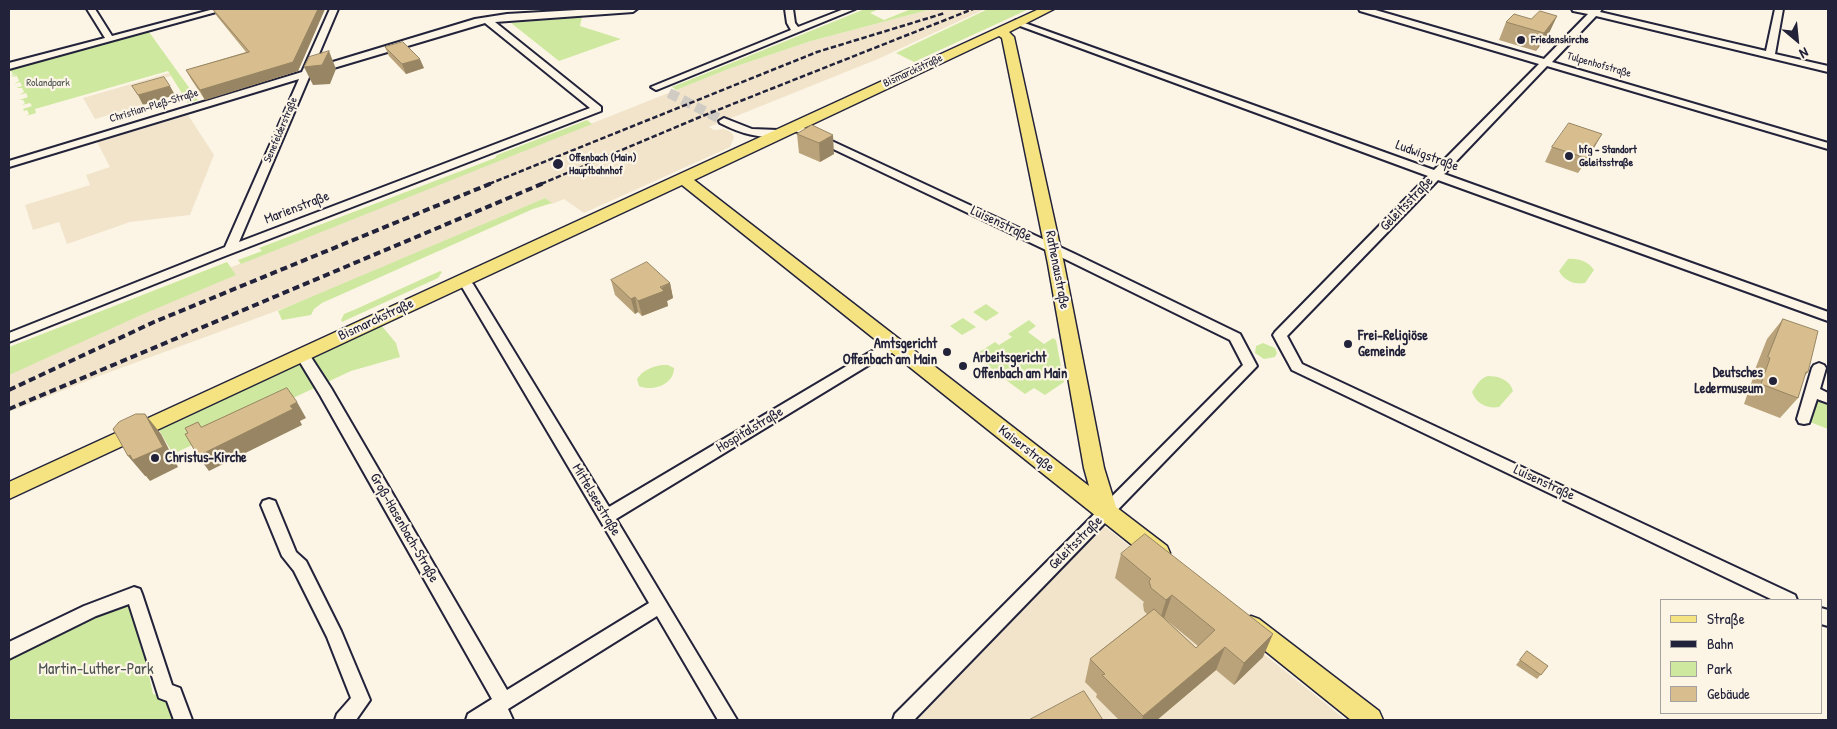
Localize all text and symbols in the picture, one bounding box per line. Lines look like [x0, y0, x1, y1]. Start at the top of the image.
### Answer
north arrow [1772, 15, 1822, 65]
place label: Friedenskirche [1531, 33, 1589, 47]
marker: Friedenskirche [1515, 34, 1527, 46]
text: N [1797, 44, 1812, 64]
street label: Tulpenhofstraße [1565, 50, 1633, 80]
street label: Bismarckstraße [881, 52, 945, 90]
park label: Rolandpark [26, 76, 70, 90]
street label: Christian-Pleß-Straße [108, 86, 200, 126]
street label: Senefelderstraße [261, 95, 301, 165]
street label: Ludwigstraße [1393, 137, 1461, 175]
place label: hfg - Standort Geleitsstraße [1579, 143, 1637, 169]
marker: hfg - Standort Geleitsstraße [1563, 150, 1575, 162]
place label: Offenbach (Main) Hauptbahnhof [569, 151, 636, 177]
marker: Offenbach (Main) Hauptbahnhof [551, 157, 565, 171]
street label: Geleitsstraße [1377, 173, 1437, 235]
street label: Marienstraße [262, 188, 332, 228]
street label: Luisenstraße [968, 203, 1034, 245]
street label: Rathenaustraße [1041, 229, 1073, 311]
street label: Bismarckstraße [336, 295, 416, 345]
place label: Frei-Religiöse Gemeinde [1358, 328, 1428, 361]
place label: Amtsgericht Offenbach am Main [843, 336, 937, 368]
marker: Frei-Religiöse Gemeinde [1342, 338, 1354, 350]
marker: Amtsgericht Offenbach am Main [941, 346, 953, 358]
place label: Arbeitsgericht Offenbach am Main [973, 350, 1067, 382]
marker: Arbeitsgericht Offenbach am Main [957, 360, 969, 372]
place label: Deutsches Ledermuseum [1695, 365, 1763, 398]
marker: Deutsches Ledermuseum [1767, 375, 1779, 387]
street label: Hospitalstraße [714, 404, 786, 456]
street label: Kaiserstraße [995, 422, 1057, 476]
place label: Christus-Kirche [165, 450, 247, 466]
marker: Christus-Kirche [149, 452, 161, 464]
street label: Mittelseestraße [568, 461, 624, 539]
street label: Luisenstraße [1511, 462, 1577, 504]
street label: Groß-Hasenbach-Straße [366, 470, 442, 586]
street label: Geleitsstraße [1046, 513, 1106, 573]
legend [1660, 599, 1822, 714]
text: Straße [1707, 608, 1745, 629]
text: Bahn [1707, 633, 1734, 654]
text: Park [1707, 658, 1732, 679]
park label: Martin-Luther-Park [38, 660, 154, 680]
text: Gebäude [1707, 683, 1750, 704]

